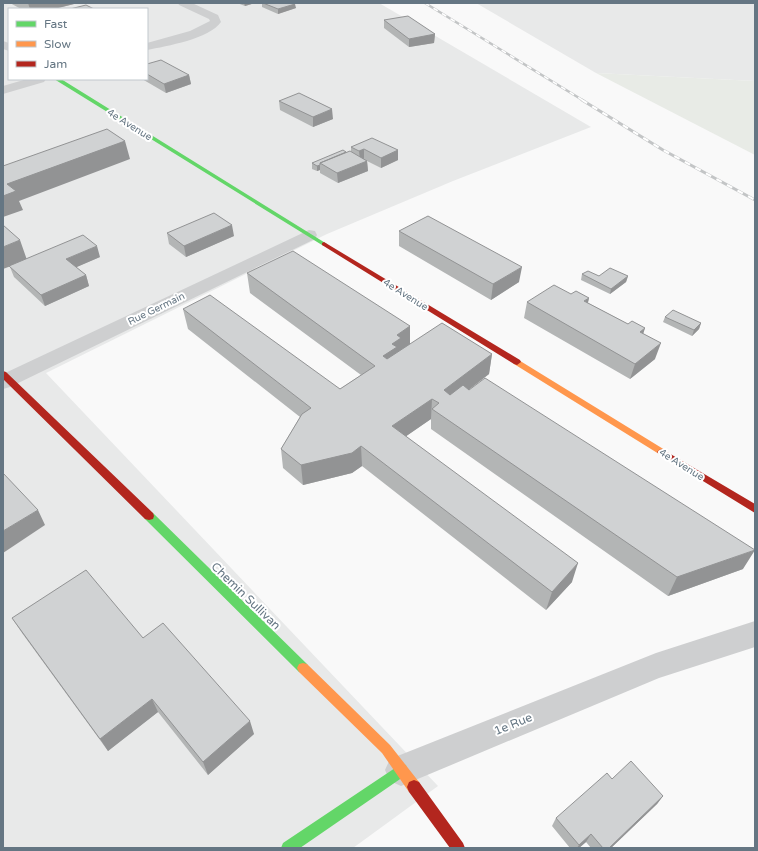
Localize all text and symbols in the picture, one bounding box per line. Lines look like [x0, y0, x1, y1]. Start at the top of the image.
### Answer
legend [8, 8, 148, 80]
text: Fast [44, 17, 68, 31]
text: Slow [44, 37, 71, 51]
text: Jam [44, 57, 67, 71]
street label: 4e Avenue [105, 106, 154, 143]
street label: 4e Avenue [381, 276, 430, 313]
street label: Rue Germain [126, 290, 187, 328]
street label: 4e Avenue [657, 446, 706, 483]
street label: Chemin Sullivan [208, 559, 284, 633]
street label: 1e Rue [492, 710, 534, 738]

